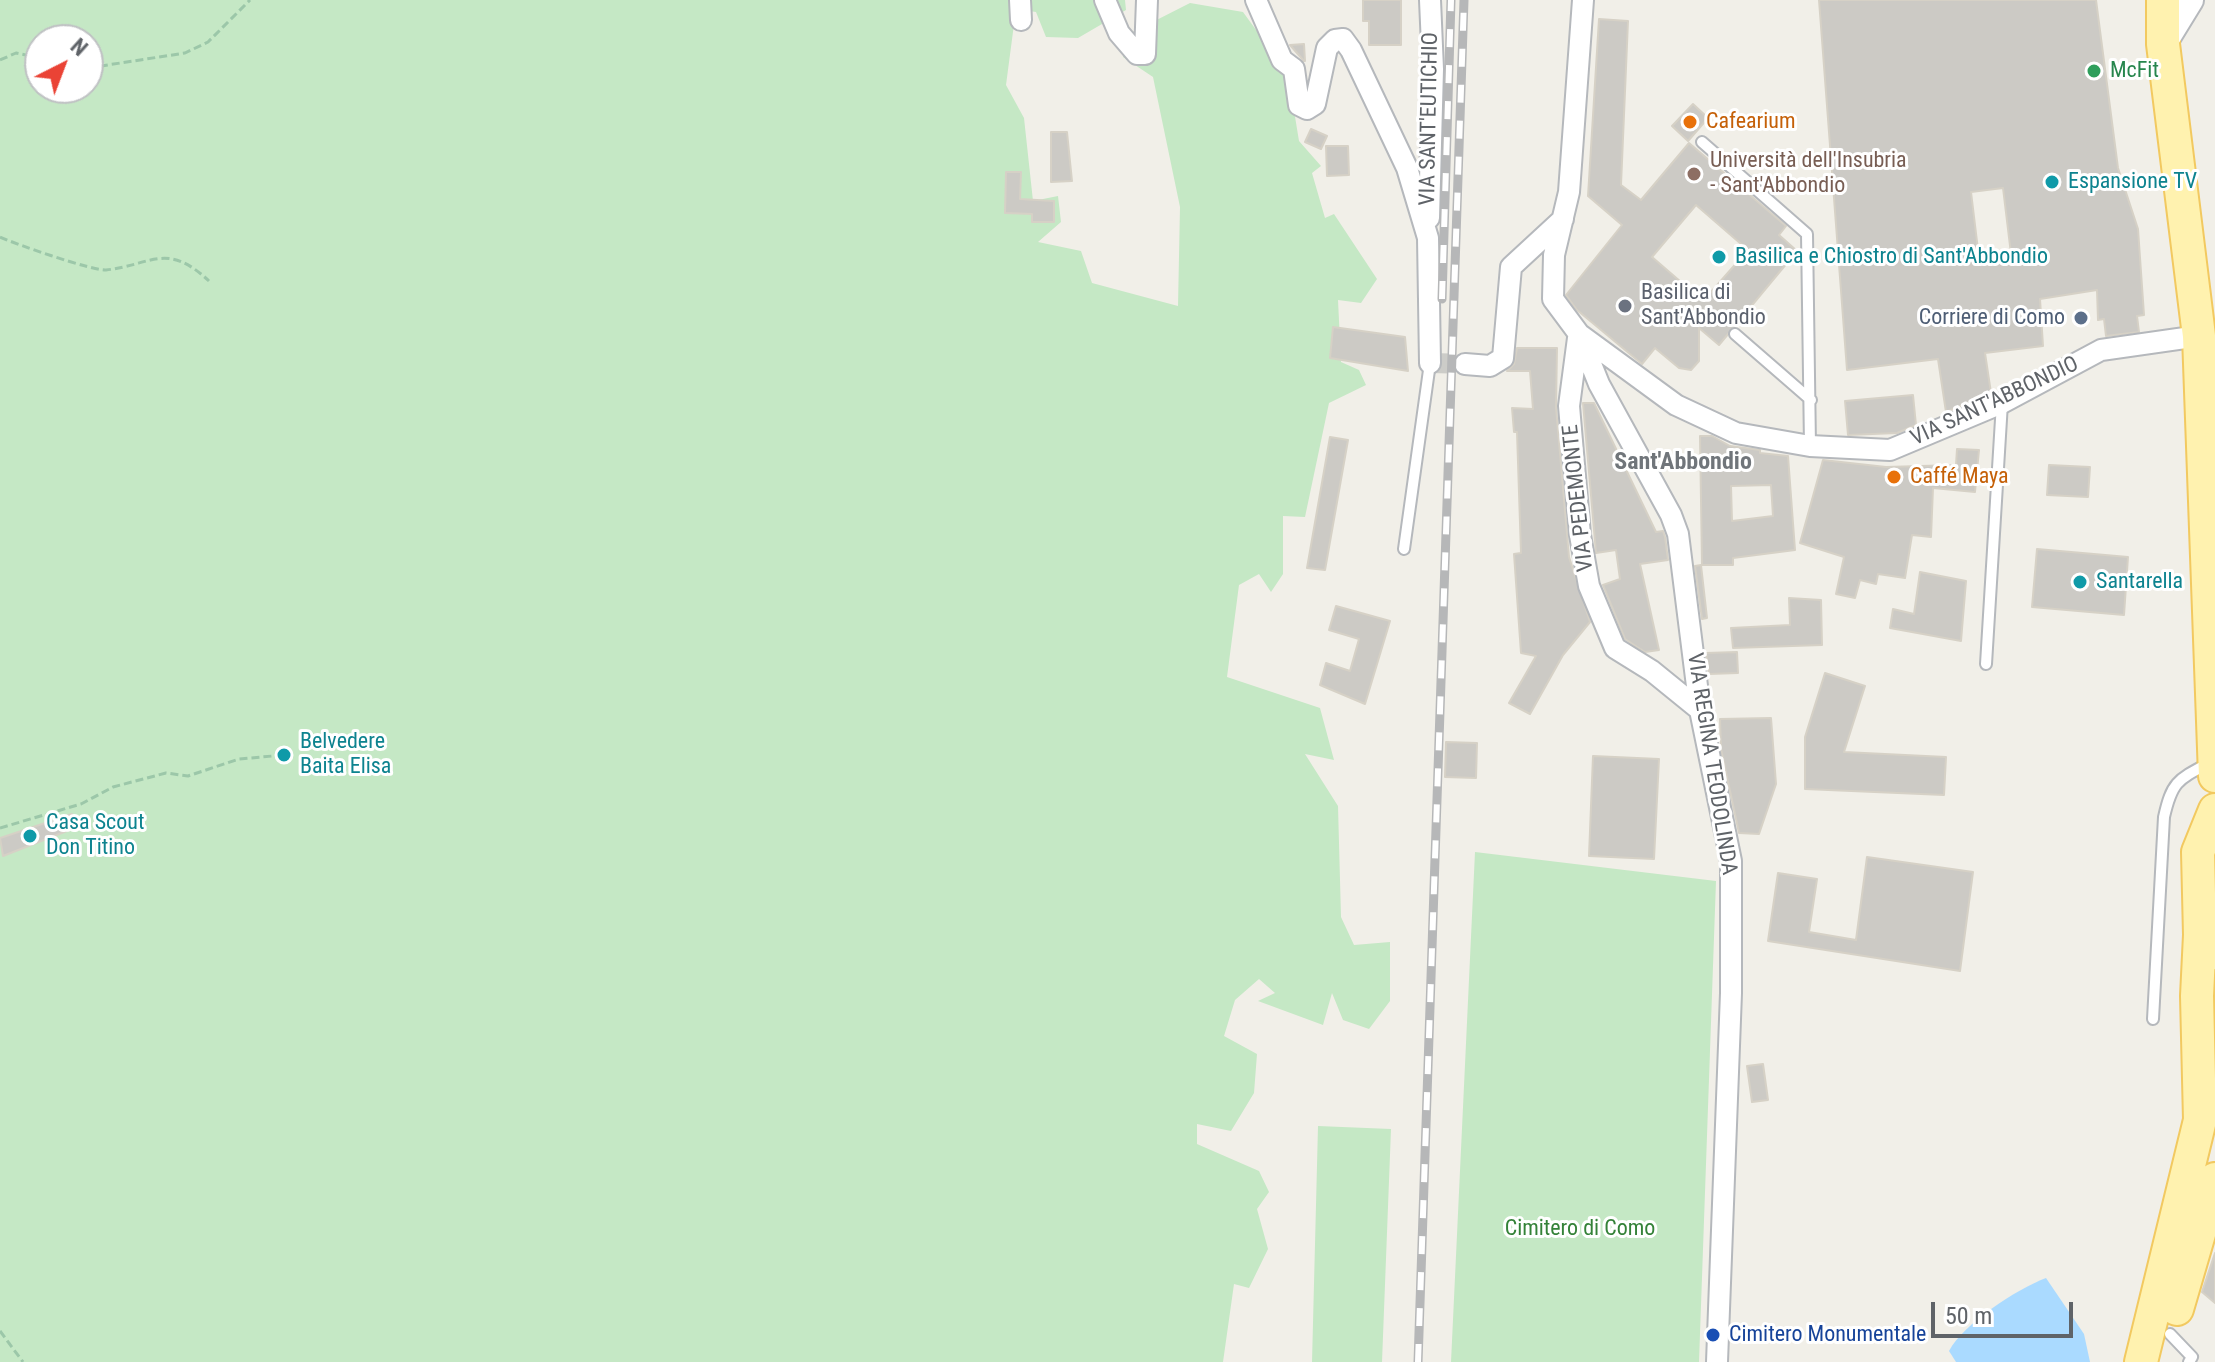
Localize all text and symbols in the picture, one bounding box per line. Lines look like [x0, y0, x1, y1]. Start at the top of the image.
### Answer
north arrow [24, 24, 104, 104]
street label: VIA SANT'EUTICHIO [1415, 32, 1445, 206]
text: N [66, 33, 92, 61]
place label: McFit [2110, 58, 2159, 84]
marker: McFit [2085, 62, 2103, 80]
place label: Cafearium [1706, 109, 1796, 135]
marker: Cafearium [1681, 113, 1699, 131]
place label: Università dell'Insubria - Sant'Abbondio [1710, 148, 1907, 200]
marker: Università dell'Insubria - Sant'Abbondio [1685, 165, 1703, 183]
place label: Espansione TV [2068, 169, 2197, 195]
marker: Espansione TV [2043, 173, 2061, 191]
place label: Basilica e Chiostro di Sant'Abbondio [1735, 244, 2048, 270]
marker: Basilica e Chiostro di Sant'Abbondio [1710, 248, 1728, 266]
place label: Basilica di Sant'Abbondio [1641, 280, 1766, 332]
marker: Basilica di Sant'Abbondio [1616, 297, 1634, 315]
place label: Corriere di Como [1919, 305, 2065, 331]
marker: Corriere di Como [2072, 309, 2090, 327]
street label: VIA SANT'ABBONDIO [1907, 352, 2083, 452]
street label: VIA PEDEMONTE [1558, 423, 1600, 573]
district label: Sant'Abbondio [1614, 449, 1752, 477]
place label: Caffé Maya [1910, 464, 2009, 490]
marker: Caffé Maya [1885, 468, 1903, 486]
place label: Santarella [2096, 569, 2183, 595]
marker: Santarella [2071, 573, 2089, 591]
street label: VIA REGINA TEODOLINDA [1680, 651, 1742, 877]
place label: Belvedere Baita Elisa [300, 729, 391, 780]
marker: Belvedere Baita Elisa [275, 746, 293, 764]
place label: Casa Scout Don Titino [46, 810, 144, 862]
marker: Casa Scout Don Titino [21, 827, 39, 845]
park label: Cimitero di Como [1505, 1216, 1655, 1242]
scale bar [1935, 1286, 2077, 1336]
text: 50 m [1945, 1302, 1992, 1330]
place label: Cimitero Monumentale [1729, 1322, 1926, 1348]
marker: Cimitero Monumentale [1704, 1326, 1722, 1344]

